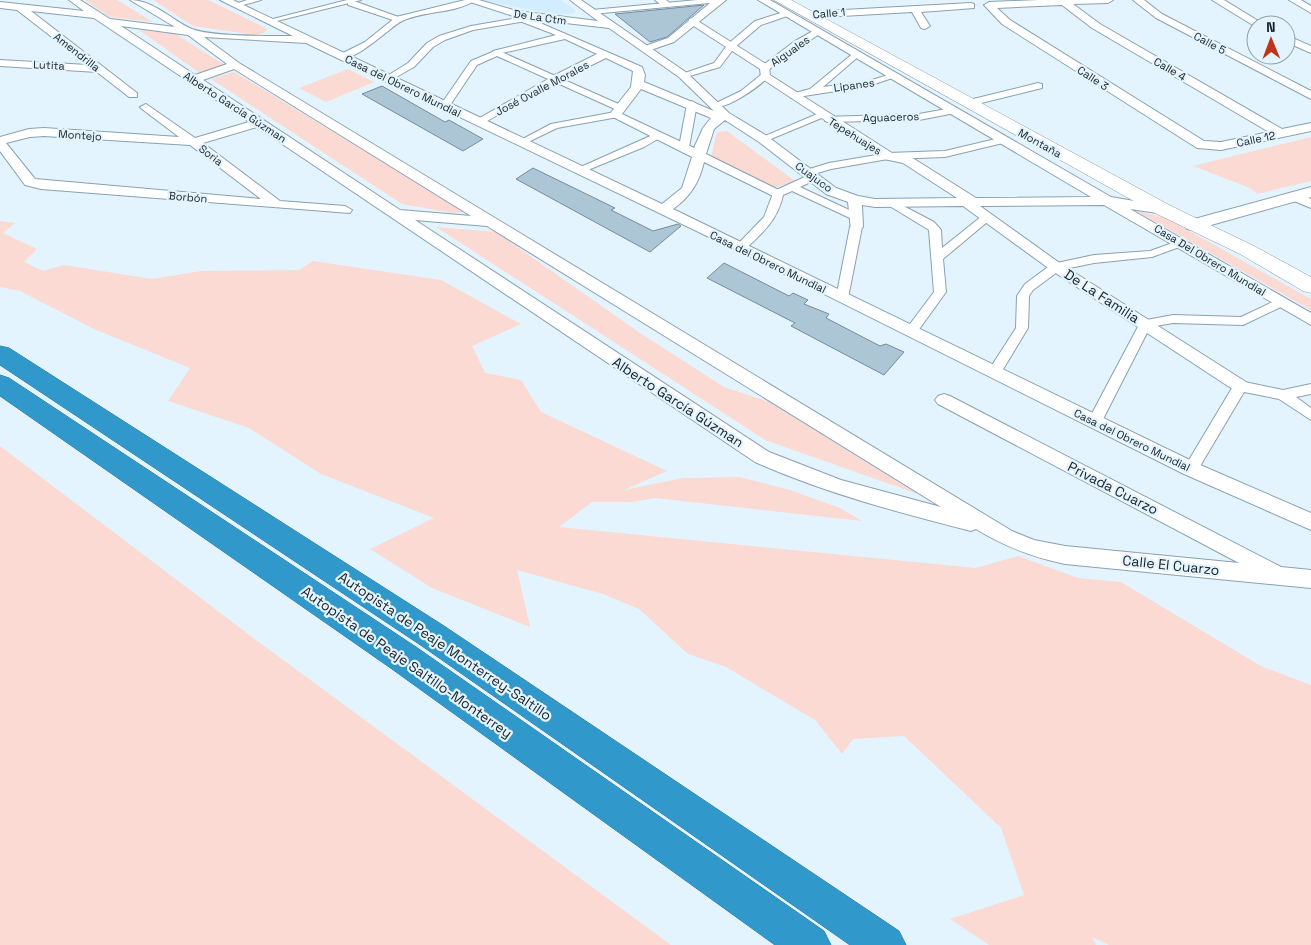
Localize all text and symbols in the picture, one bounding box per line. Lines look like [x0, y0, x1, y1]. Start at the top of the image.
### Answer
street label: Calle 1 [812, 5, 846, 21]
street label: De La Ctm [513, 6, 567, 28]
north arrow [1246, 15, 1296, 65]
text: N [1266, 18, 1276, 36]
street label: Amendrilla [51, 29, 104, 75]
street label: Calle 5 [1191, 29, 1229, 58]
street label: Aiguales [768, 32, 813, 70]
street label: Casa del Obrero Mundial [343, 52, 463, 120]
street label: Calle 4 [1151, 54, 1189, 84]
street label: Lutita [33, 57, 66, 73]
street label: José Ovalle Morales [493, 57, 591, 119]
street label: Calle 3 [1075, 63, 1112, 94]
street label: Alberto García Gúzman [181, 68, 289, 146]
street label: Lipanes [833, 75, 876, 95]
street label: Aguaceros [862, 109, 920, 125]
street label: Tepehuajes [826, 114, 884, 158]
street label: Montaña [1016, 125, 1065, 161]
street label: Montejo [58, 126, 103, 144]
street label: Calle 12 [1235, 128, 1277, 150]
street label: Soria [196, 141, 226, 169]
street label: Cuajuco [793, 159, 836, 195]
street label: Borbón [168, 188, 208, 206]
street label: Casa Del Obrero Mundial [1152, 221, 1268, 299]
street label: Casa del Obrero Mundial [708, 228, 828, 296]
street label: De La Familia [1061, 265, 1143, 327]
street label: Alberto García Gúzman [609, 353, 747, 451]
street label: Casa del Obrero Mundial [1072, 406, 1192, 474]
street label: Privada Cuarzo [1065, 457, 1161, 519]
street label: Calle El Cuarzo [1122, 551, 1220, 579]
street label: Autopista de Peaje Monterrey-Saltillo [335, 568, 555, 724]
street label: Autopista de Peaje Saltillo-Monterrey [298, 582, 516, 742]

